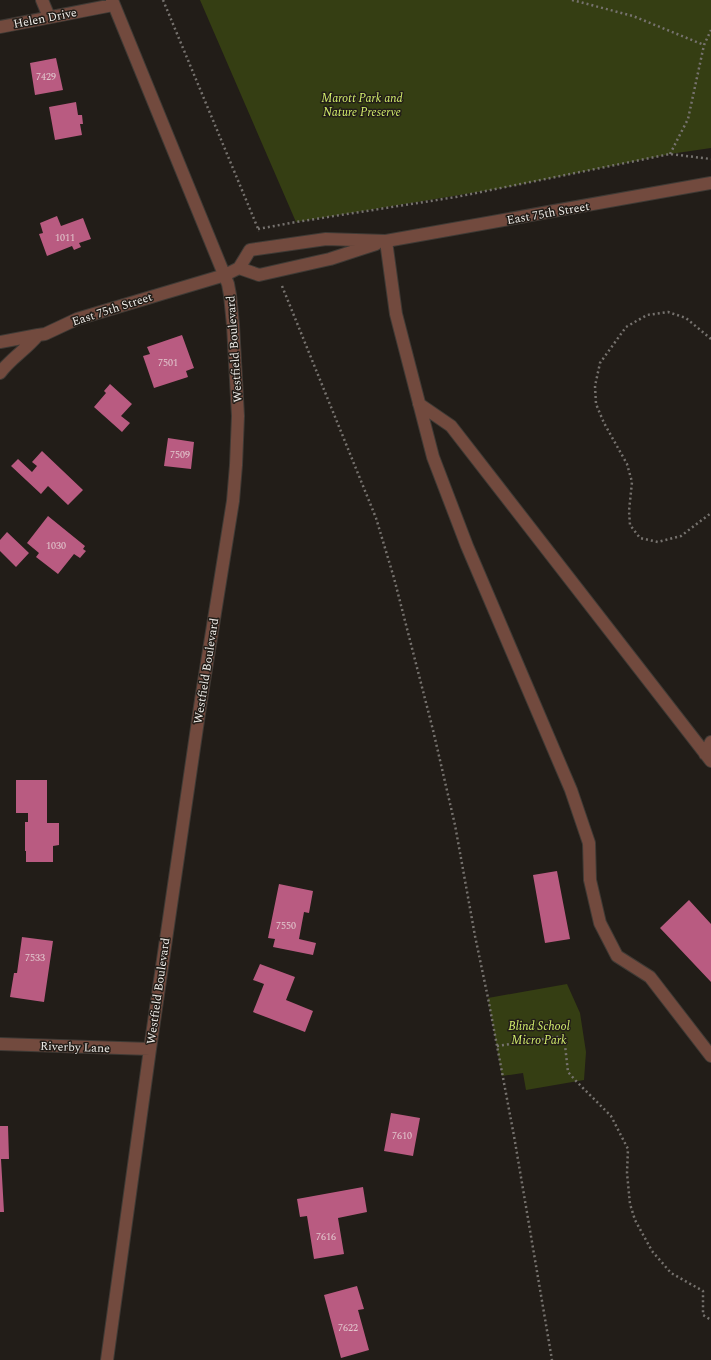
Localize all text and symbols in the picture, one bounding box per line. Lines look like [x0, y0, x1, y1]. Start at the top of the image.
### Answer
street label: Helen Drive [12, 3, 79, 34]
house number: 7429 [36, 69, 56, 85]
park label: Marott Park and Nature Preserve [321, 89, 403, 122]
street label: East 75th Street [505, 197, 591, 230]
house number: 1011 [55, 230, 75, 246]
street label: East 75th Street [69, 288, 155, 331]
street label: Westfield Boulevard [221, 295, 248, 403]
house number: 7501 [158, 355, 178, 371]
house number: 7509 [170, 447, 190, 463]
house number: 1030 [46, 538, 66, 554]
street label: Westfield Boulevard [189, 616, 224, 726]
house number: 7550 [276, 918, 296, 934]
street label: Westfield Boulevard [142, 936, 175, 1045]
house number: 7533 [25, 950, 45, 966]
park label: Blind School Micro Park [508, 1017, 570, 1050]
street label: Riverby Lane [40, 1037, 110, 1058]
house number: 7610 [392, 1128, 412, 1144]
house number: 7616 [316, 1229, 336, 1245]
house number: 7622 [338, 1320, 358, 1336]

